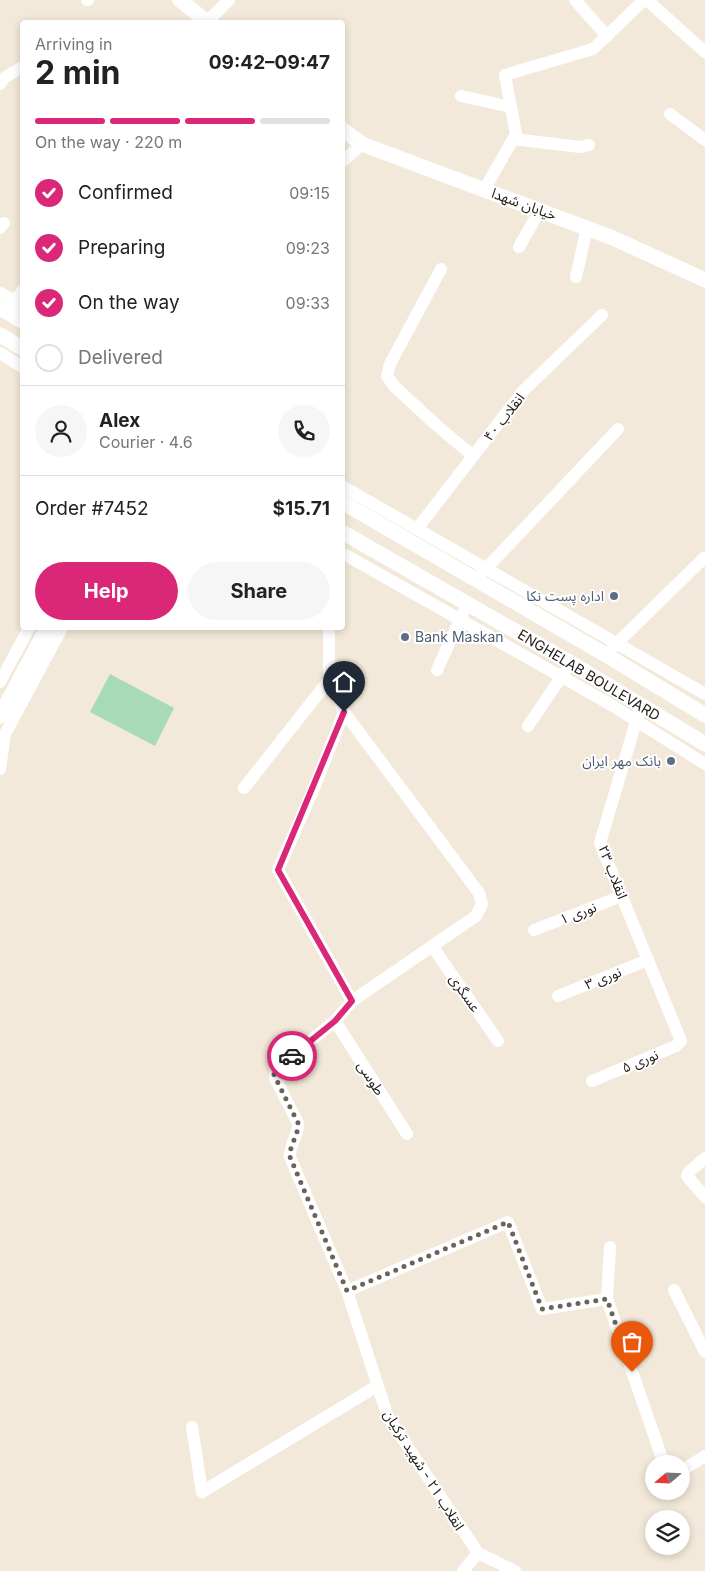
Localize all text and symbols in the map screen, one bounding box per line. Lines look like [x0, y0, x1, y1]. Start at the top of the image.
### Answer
text: Arriving in [35, 34, 112, 54]
text: 09:42–09:47 [209, 51, 330, 74]
text: 2 min [35, 53, 121, 92]
text: On the way · 220 m [35, 132, 182, 152]
icon: check [35, 179, 63, 207]
text: Confirmed [78, 181, 173, 204]
text: 09:15 [289, 183, 330, 203]
street label: خیابان شهدا [489, 184, 559, 224]
icon: check [35, 234, 63, 262]
text: Preparing [78, 236, 165, 259]
text: 09:23 [286, 238, 330, 258]
icon: check [35, 289, 63, 317]
text: On the way [78, 291, 180, 314]
text: 09:33 [286, 293, 330, 313]
text: Delivered [78, 346, 163, 369]
street label: انقلاب ۴۰ [480, 389, 528, 444]
button: person [35, 405, 87, 457]
button: phone [278, 405, 330, 457]
text: Alex [99, 409, 140, 432]
text: Courier · 4.6 [99, 432, 193, 452]
text: Order #7452 [35, 497, 149, 520]
text: $15.71 [273, 497, 330, 520]
button: Help [35, 562, 178, 620]
button: Share [188, 562, 330, 620]
place label: اداره پست نکا [526, 587, 604, 606]
marker: اداره پست نکا [608, 590, 620, 602]
street label: ENGHELAB BOULEVARD [515, 625, 663, 724]
place label: Bank Maskan [415, 628, 504, 645]
marker: Bank Maskan [399, 631, 411, 643]
pin [323, 661, 365, 712]
icon: home [330, 668, 358, 696]
place label: بانک مهر ایران [582, 752, 661, 770]
marker: بانک مهر ایران [665, 755, 677, 767]
street label: انقلاب ۲۳ [595, 842, 631, 901]
street label: نوری ۱ [557, 898, 599, 928]
street label: نوری ۳ [582, 962, 624, 993]
street label: عسگری [446, 971, 484, 1015]
courier [267, 1031, 317, 1081]
icon: car [278, 1042, 306, 1070]
street label: نوری ۵ [619, 1045, 661, 1077]
street label: طوسی [353, 1057, 389, 1099]
pin [611, 1321, 653, 1372]
icon: bag [618, 1328, 646, 1356]
street label: انقلاب ۲۱ - شهید ترکیان [380, 1406, 468, 1534]
north arrow [645, 1455, 690, 1500]
map controls [645, 1455, 690, 1555]
button: layers [645, 1510, 690, 1555]

